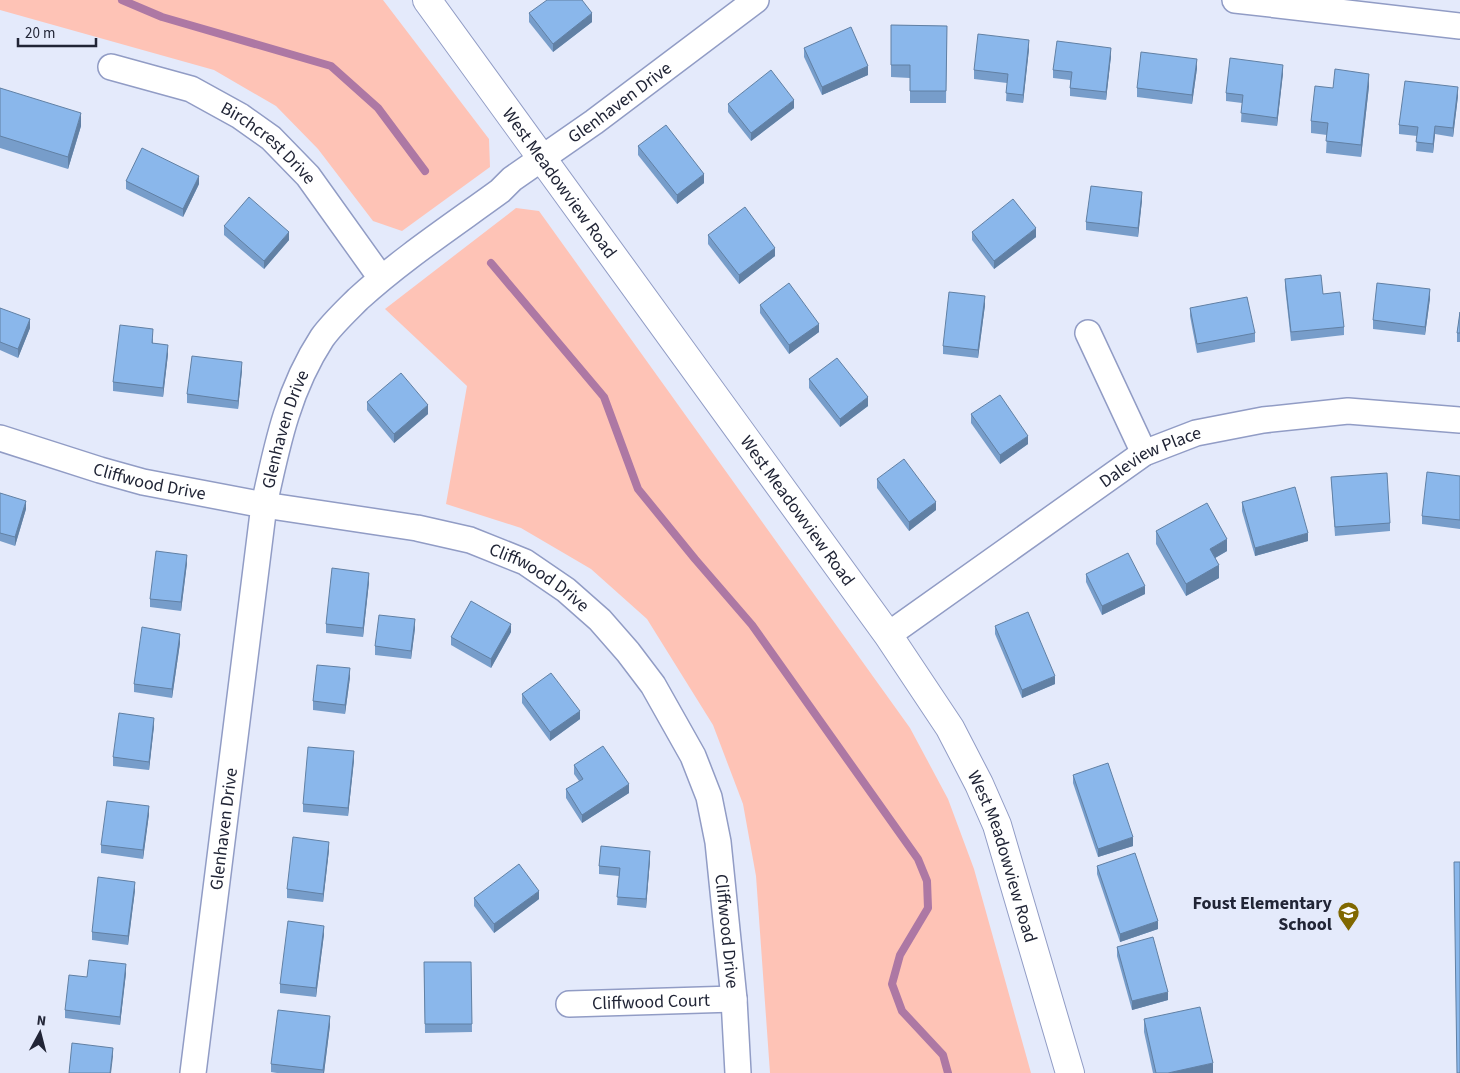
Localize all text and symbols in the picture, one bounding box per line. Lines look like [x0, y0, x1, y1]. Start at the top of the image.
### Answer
scale bar [18, 15, 95, 47]
text: 20 m [25, 23, 55, 44]
street label: Glenhaven Drive [563, 56, 677, 149]
street label: Birchcrest Drive [216, 96, 322, 189]
street label: West Meadowview Road [496, 103, 623, 264]
street label: Glenhaven Drive [256, 366, 315, 491]
street label: Daleview Place [1094, 420, 1203, 494]
street label: West Meadowview Road [734, 431, 860, 591]
street label: Cliffwood Drive [90, 457, 208, 507]
street label: Cliffwood Drive [485, 537, 595, 618]
street label: Glenhaven Drive [204, 766, 244, 892]
street label: West Meadowview Road [961, 766, 1043, 946]
street label: Cliffwood Drive [708, 873, 745, 990]
place label: Foust Elementary School [1193, 891, 1333, 937]
school or university icon: Foust Elementary School [1336, 901, 1360, 932]
street label: Cliffwood Court [592, 988, 710, 1016]
north arrow [15, 1008, 65, 1058]
text: N [36, 1011, 47, 1032]

